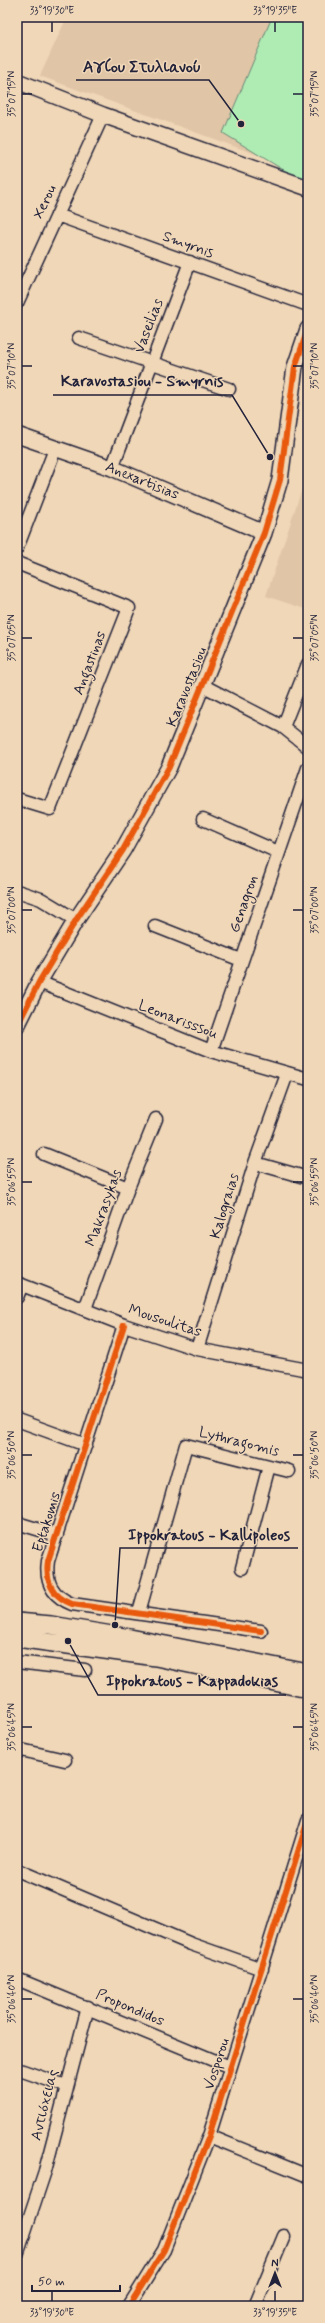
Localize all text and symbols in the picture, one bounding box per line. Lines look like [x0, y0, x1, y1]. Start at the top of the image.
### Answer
text: 33°19'30"E [30, 4, 74, 18]
text: 33°19'35"E [253, 4, 297, 18]
callout: Αγίου Στυλιανού [76, 52, 209, 80]
text: Αγίου Στυλιανού [83, 57, 201, 78]
text: 35°07'15"N [5, 71, 19, 117]
text: 35°07'15"N [308, 71, 322, 117]
street label: Xerou [28, 182, 62, 222]
street label: Smyrnis [160, 227, 216, 264]
street label: Vaseilias [129, 295, 169, 356]
text: 35°07'10"N [5, 342, 19, 389]
text: 35°07'10"N [308, 342, 322, 389]
callout: Karavostasiou - Smyrnis [53, 367, 232, 395]
text: Karavostasiou - Smyrnis [61, 371, 224, 392]
street label: Anexartisias [102, 457, 182, 505]
text: 35°07'05"N [5, 614, 19, 662]
text: 35°07'05"N [308, 614, 322, 662]
street label: Angastinas [69, 628, 112, 698]
street label: Karavostasiou [162, 644, 212, 730]
street label: Genagron [225, 872, 264, 936]
text: 35°07'00"N [5, 886, 19, 934]
text: 35°07'00"N [308, 886, 322, 934]
street label: Leonarisssou [135, 996, 221, 1044]
text: 35°06'55"N [5, 1158, 19, 1206]
text: 35°06'55"N [308, 1158, 322, 1206]
street label: Makrasykas [81, 1166, 127, 1249]
street label: Kalograias [206, 1170, 246, 1242]
street label: Mousoulitas [126, 1300, 205, 1342]
street label: Lythragomis [196, 1422, 282, 1463]
text: 35°06'50"N [5, 1430, 19, 1479]
text: 35°06'50"N [308, 1430, 322, 1479]
street label: Eptakomis [28, 1489, 66, 1555]
callout: Ippokratous - Kallipoleos [120, 1520, 298, 1548]
text: Ippokratous - Kallipoleos [128, 1525, 291, 1546]
callout: Ippokratous - Kappadokias [98, 1667, 286, 1695]
text: Ippokratous - Kappadokias [106, 1671, 279, 1692]
text: 35°06'45"N [5, 1703, 19, 1751]
text: 35°06'45"N [308, 1703, 322, 1751]
text: 35°06'40"N [5, 1975, 19, 2023]
text: 35°06'40"N [308, 1975, 322, 2023]
street label: Propondidos [93, 1985, 168, 2031]
street label: Vosporou [199, 2035, 235, 2092]
street label: Αντιόχειας [26, 2067, 64, 2143]
north arrow [255, 2253, 295, 2293]
text: N [271, 2257, 279, 2271]
scale bar [32, 2267, 120, 2293]
text: 50 m [38, 2274, 65, 2290]
text: 33°19'30"E [30, 2306, 74, 2320]
text: 33°19'35"E [253, 2306, 297, 2320]

